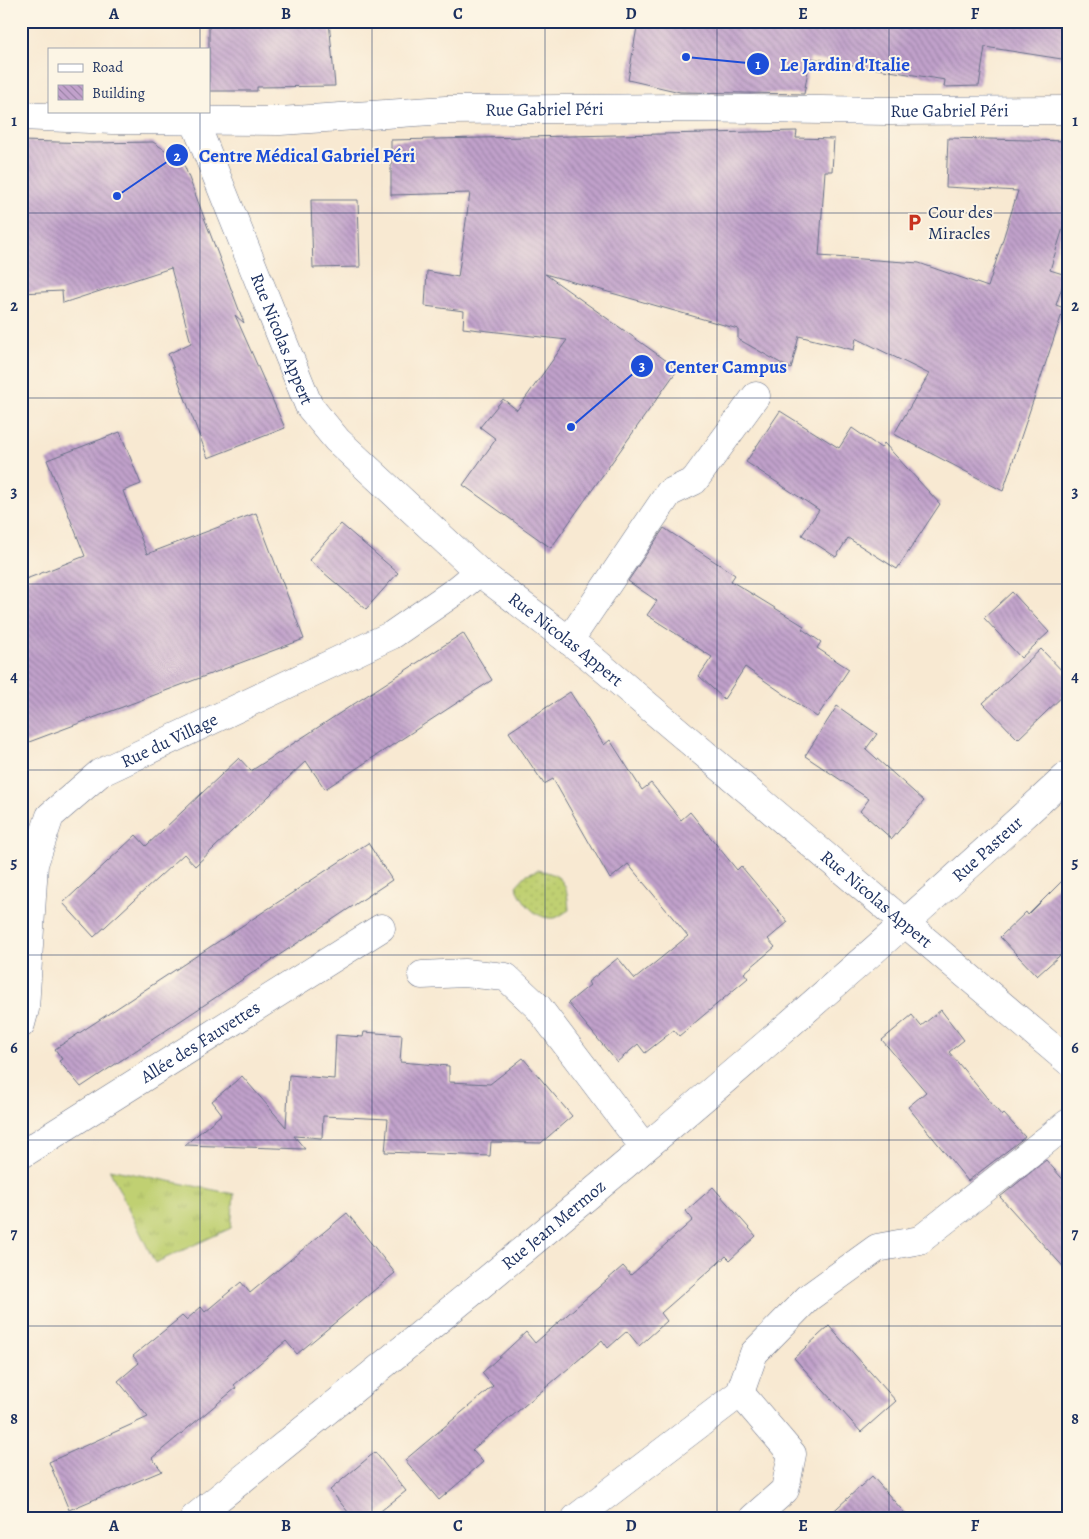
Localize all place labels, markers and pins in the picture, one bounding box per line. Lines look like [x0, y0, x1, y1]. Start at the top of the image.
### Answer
callout: Le Jardin d'Italie [745, 47, 920, 81]
callout: Centre Médical Gabriel Péri [164, 138, 426, 172]
place label: Cour des Miracles [928, 200, 993, 245]
parking icon: Cour des Miracles [904, 212, 924, 232]
callout: Center Campus [630, 349, 797, 383]

